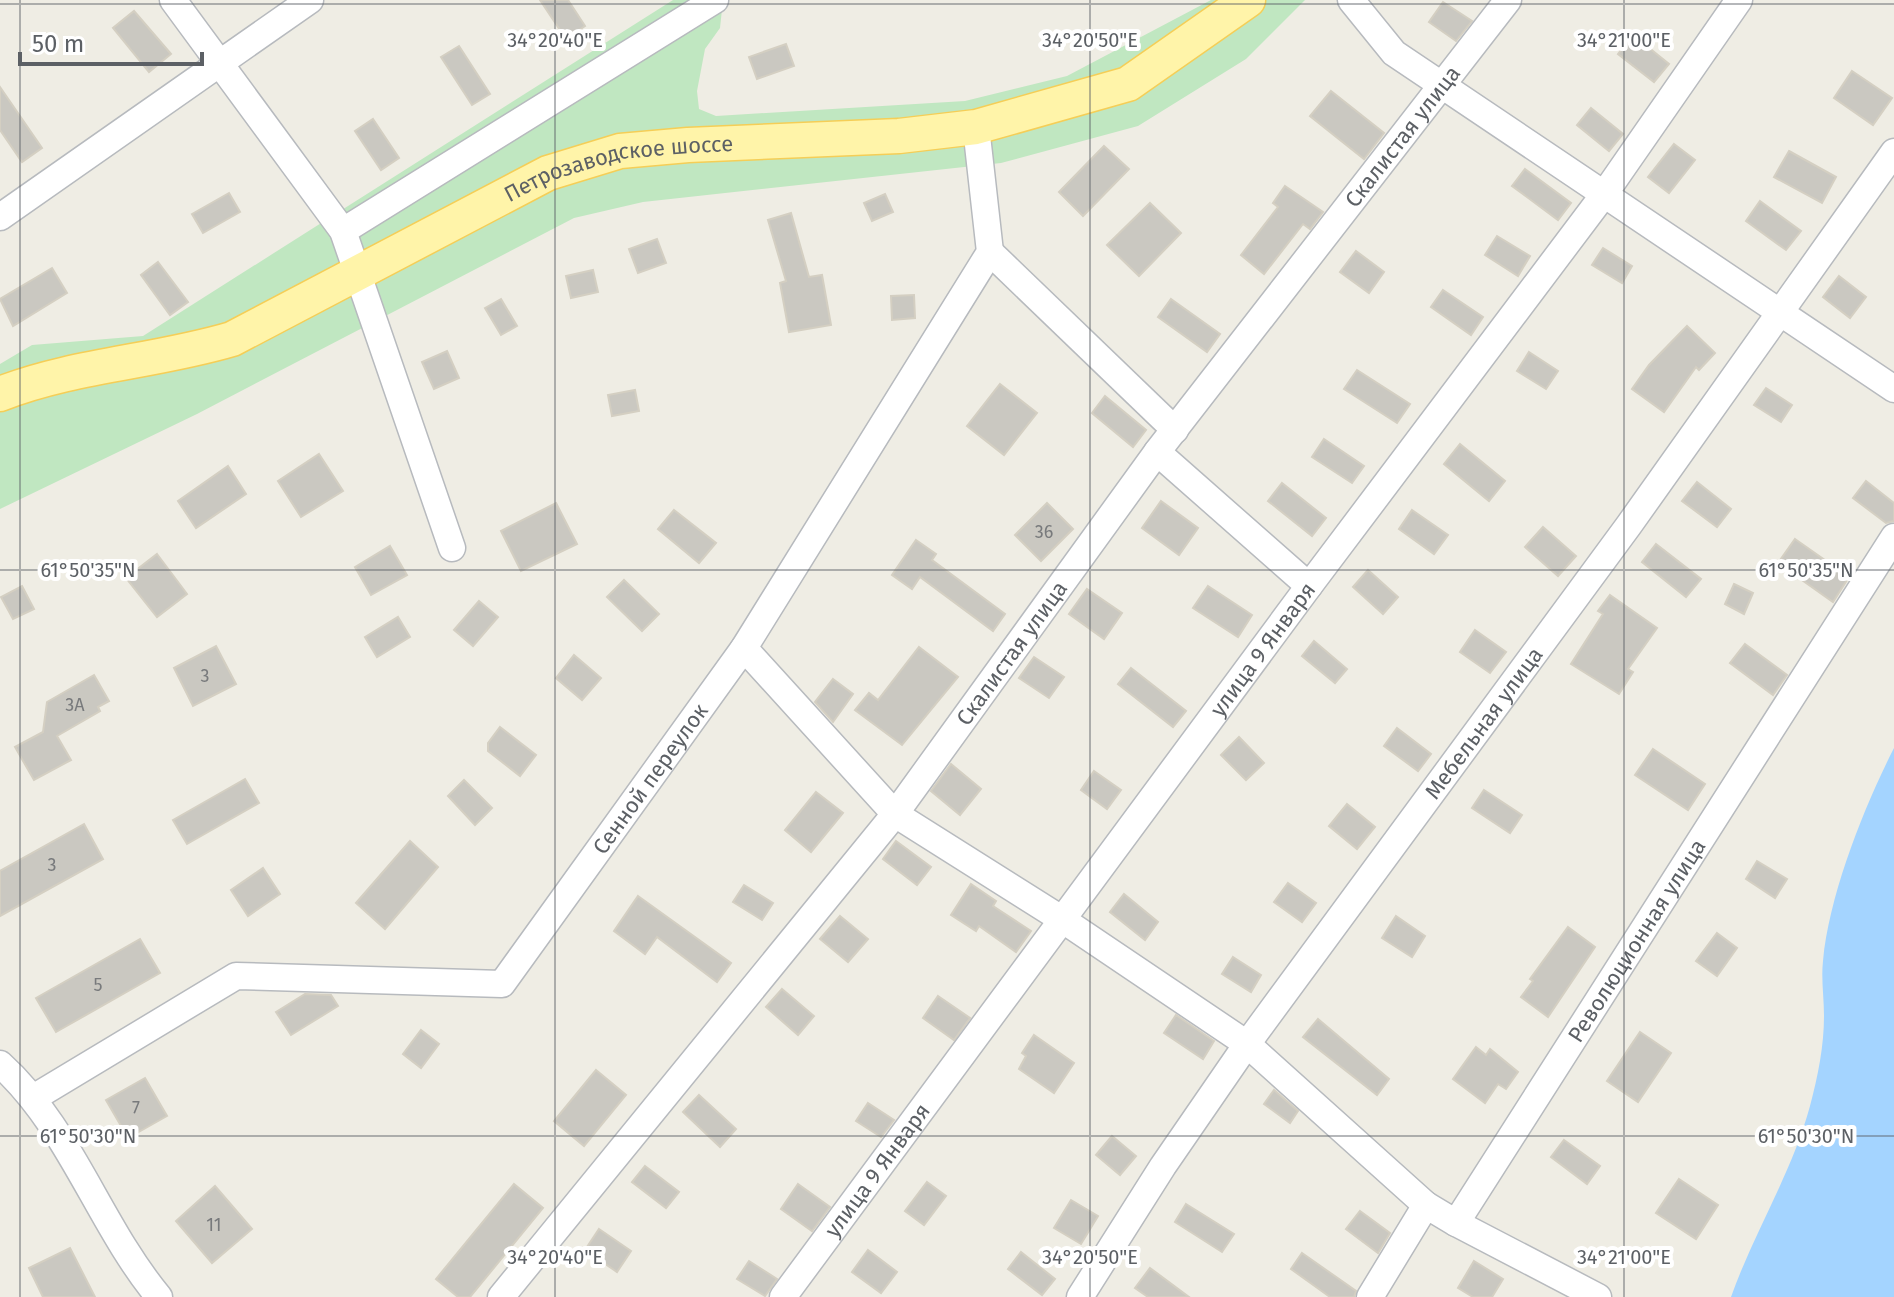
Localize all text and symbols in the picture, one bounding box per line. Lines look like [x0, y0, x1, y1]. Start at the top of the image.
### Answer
scale bar [20, 16, 202, 66]
text: 34°20'40"E [507, 28, 603, 52]
text: 34°20'50"E [1042, 28, 1138, 52]
text: 34°21'00"E [1577, 28, 1671, 52]
text: 50 m [32, 30, 84, 58]
street label: Скалистая улица [1339, 60, 1466, 212]
street label: Петрозаводское шоссе [499, 130, 734, 207]
house number: 36 [1035, 521, 1053, 543]
text: 61°50'35"N [40, 558, 136, 582]
text: 61°50'35"N [1758, 558, 1854, 582]
street label: Скалистая улица [950, 576, 1073, 731]
street label: улица 9 Января [1204, 577, 1321, 721]
street label: Мебельная улица [1419, 642, 1548, 804]
house number: 3 [201, 665, 209, 687]
house number: 3А [65, 694, 85, 716]
street label: Сенной переулок [587, 697, 714, 859]
street label: Революционная улица [1562, 834, 1711, 1047]
house number: 3 [48, 854, 56, 876]
house number: 5 [93, 974, 103, 996]
house number: 7 [132, 1097, 140, 1119]
street label: улица 9 Января [818, 1098, 935, 1242]
text: 61°50'30"N [40, 1124, 136, 1148]
text: 61°50'30"N [1758, 1124, 1854, 1148]
house number: 11 [206, 1214, 222, 1236]
text: 34°20'40"E [507, 1245, 603, 1269]
text: 34°20'50"E [1042, 1245, 1138, 1269]
text: 34°21'00"E [1577, 1245, 1671, 1269]

